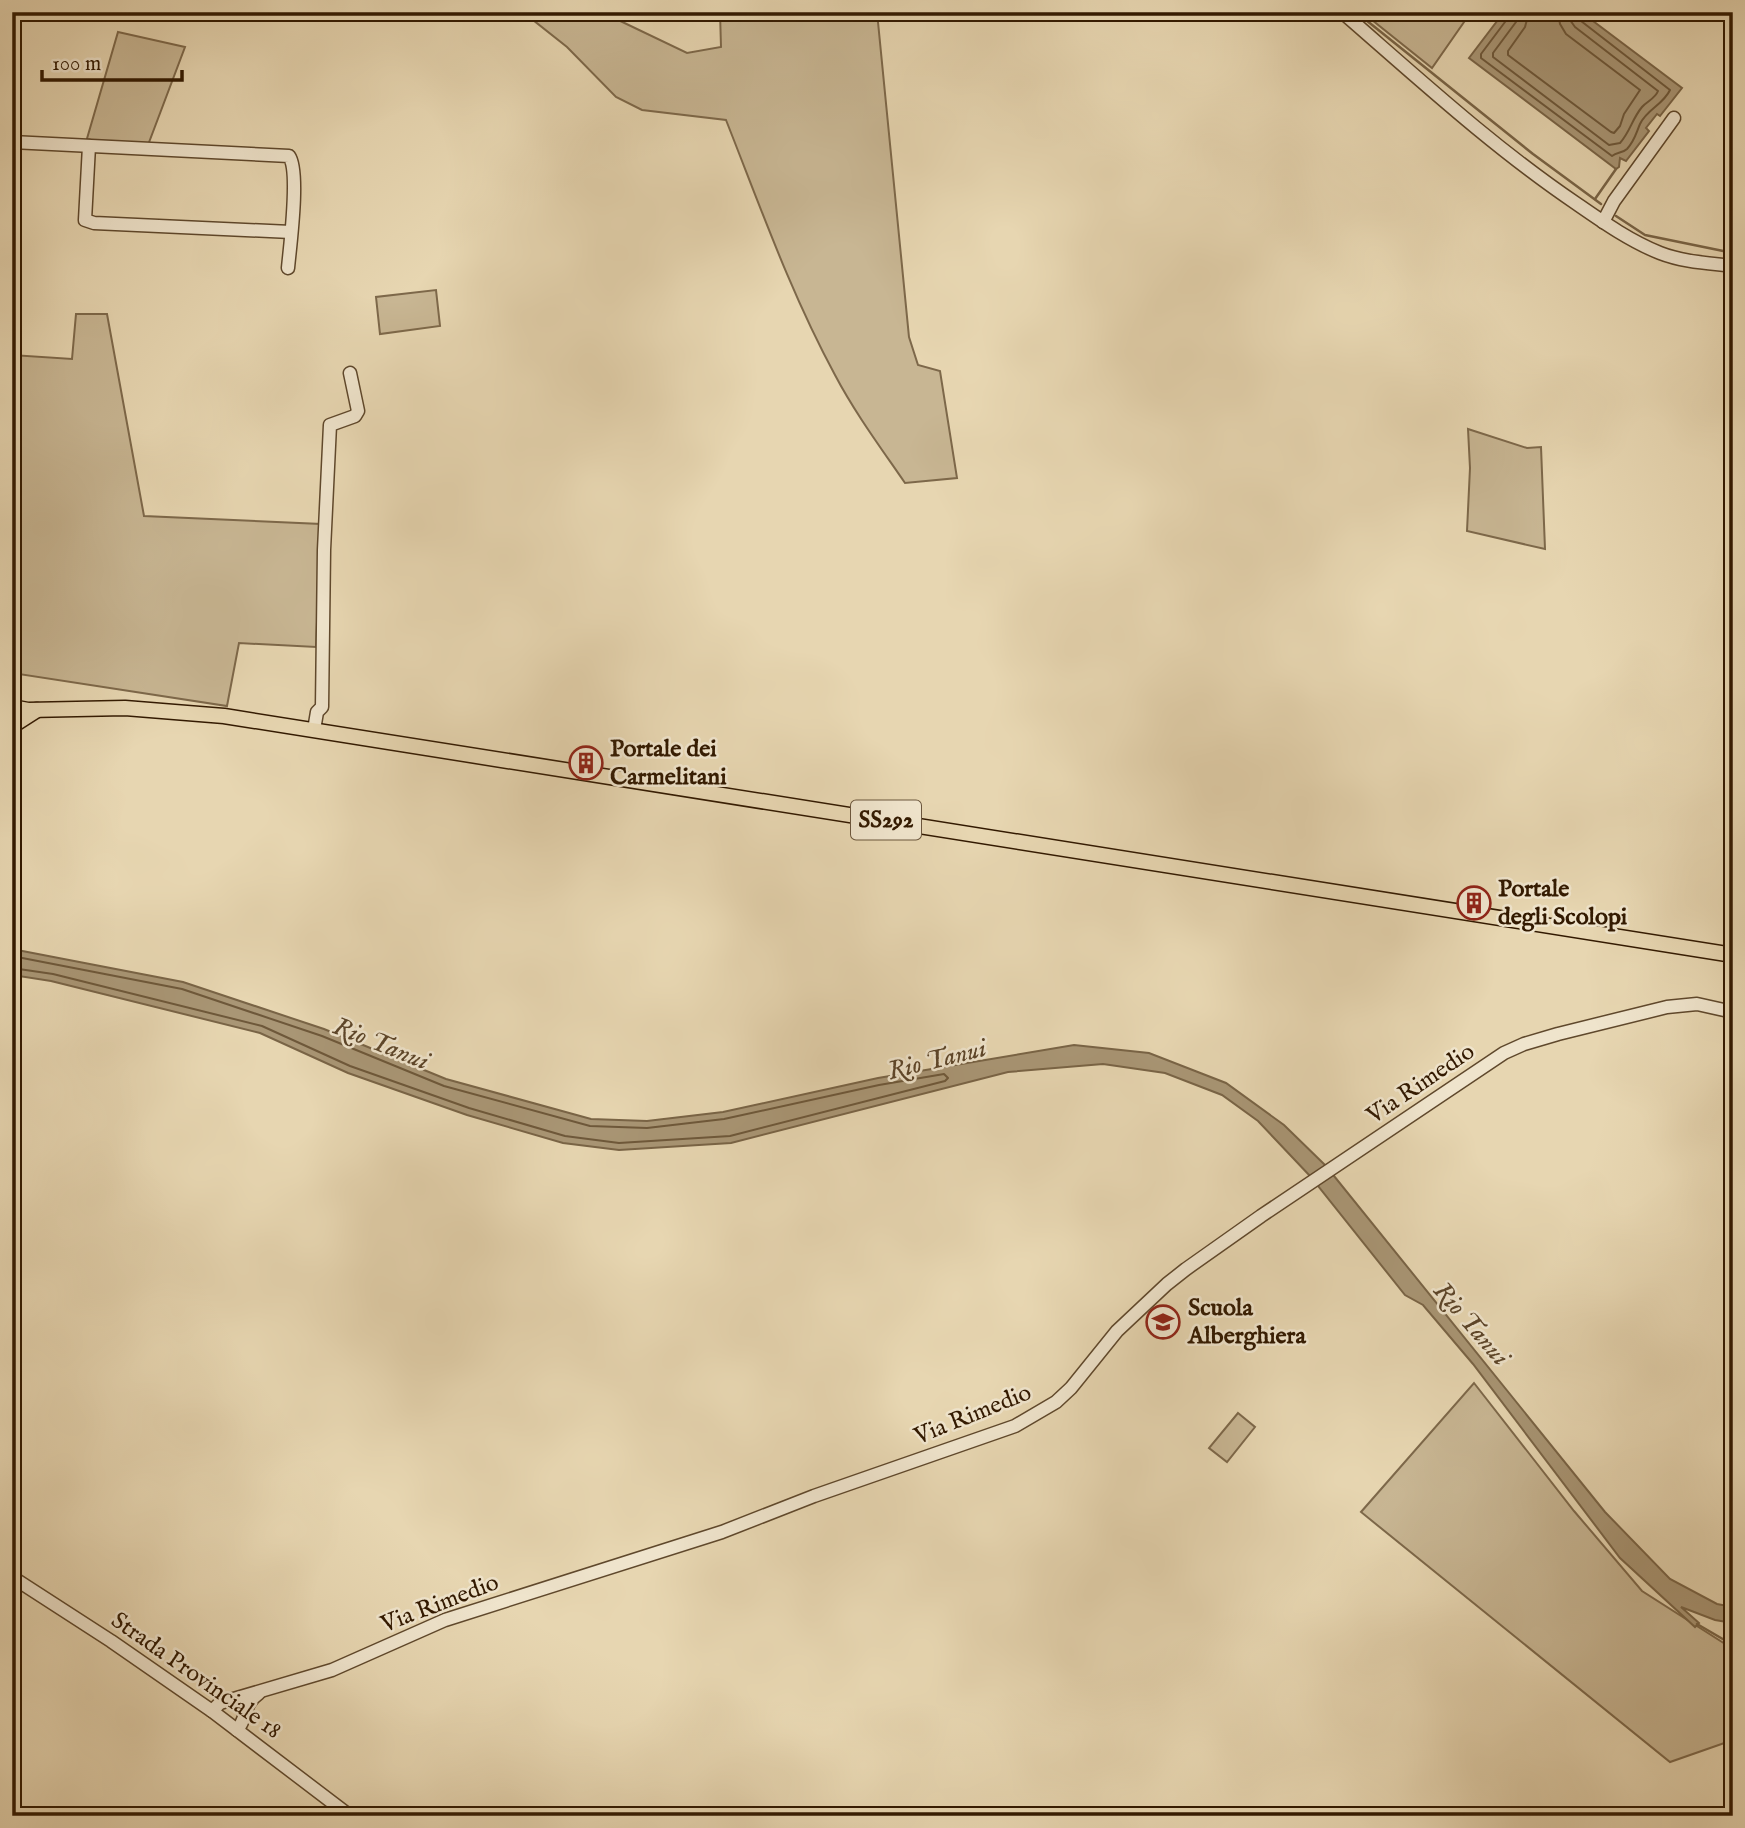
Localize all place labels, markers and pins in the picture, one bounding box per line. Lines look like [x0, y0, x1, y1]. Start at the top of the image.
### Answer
place label: Portale dei Carmelitani [610, 734, 727, 793]
building icon: Portale dei Carmelitani [567, 744, 605, 782]
place label: Portale degli Scolopi [1498, 874, 1628, 933]
building icon: Portale degli Scolopi [1455, 884, 1493, 922]
place label: Scuola Alberghiera [1187, 1293, 1306, 1352]
school or university icon: Scuola Alberghiera [1144, 1303, 1182, 1341]

